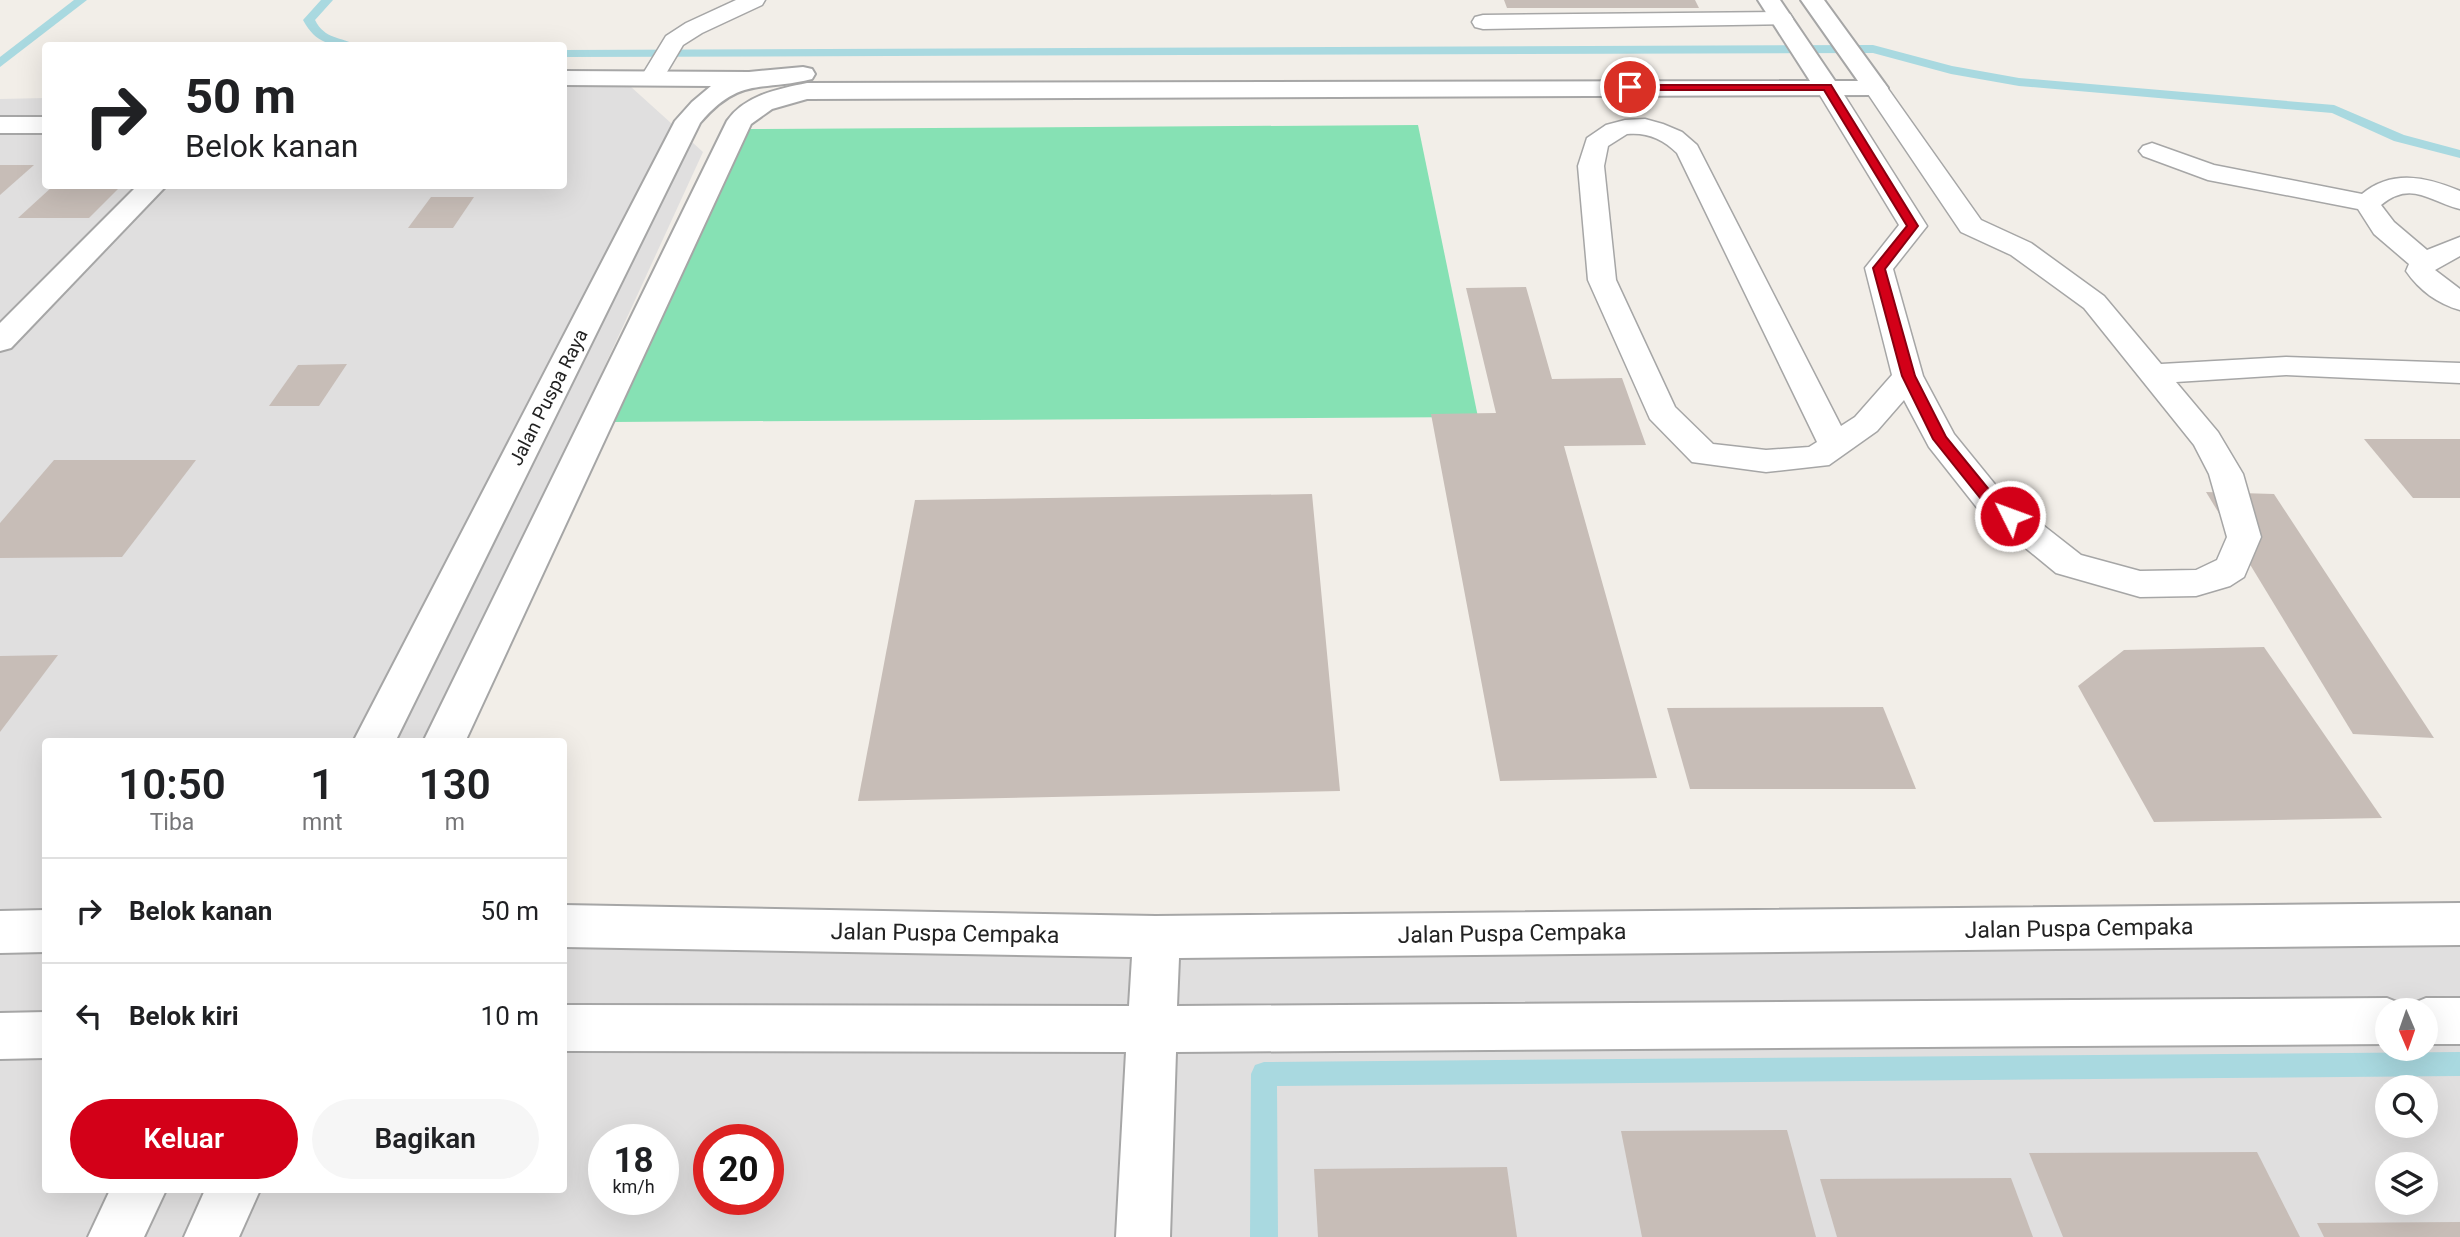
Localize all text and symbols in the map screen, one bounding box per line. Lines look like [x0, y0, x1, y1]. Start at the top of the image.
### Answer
pin [1600, 57, 1660, 117]
text: 50 m [185, 68, 296, 125]
icon: arrive [1611, 68, 1649, 106]
icon: right [70, 70, 161, 161]
text: Belok kanan [185, 127, 358, 165]
street label: Jalan Puspa Raya [504, 325, 593, 469]
position arrow [1973, 479, 2047, 553]
text: 10:50 [118, 760, 226, 809]
text: 1 [310, 760, 334, 809]
text: 130 [419, 760, 491, 809]
text: Tiba [150, 809, 194, 836]
text: mnt [302, 809, 342, 836]
text: m [445, 809, 465, 836]
icon: right [70, 892, 108, 930]
text: Belok kanan [129, 896, 272, 926]
text: 50 m [481, 896, 539, 926]
street label: Jalan Puspa Cempaka [1964, 913, 2194, 944]
street label: Jalan Puspa Cempaka [830, 918, 1060, 949]
street label: Jalan Puspa Cempaka [1397, 918, 1627, 949]
icon: left [70, 997, 108, 1035]
north arrow [2375, 998, 2438, 1060]
map controls [2375, 998, 2438, 1215]
text: Belok kiri [129, 1001, 239, 1031]
text: 10 m [481, 1001, 539, 1031]
button: search [2375, 1075, 2438, 1138]
button: Keluar [70, 1099, 298, 1179]
button: Bagikan [312, 1099, 539, 1179]
speed limit sign: 20 [693, 1124, 784, 1215]
text: 18 [613, 1140, 654, 1181]
button: layers [2375, 1152, 2438, 1215]
text: km/h [612, 1176, 655, 1197]

